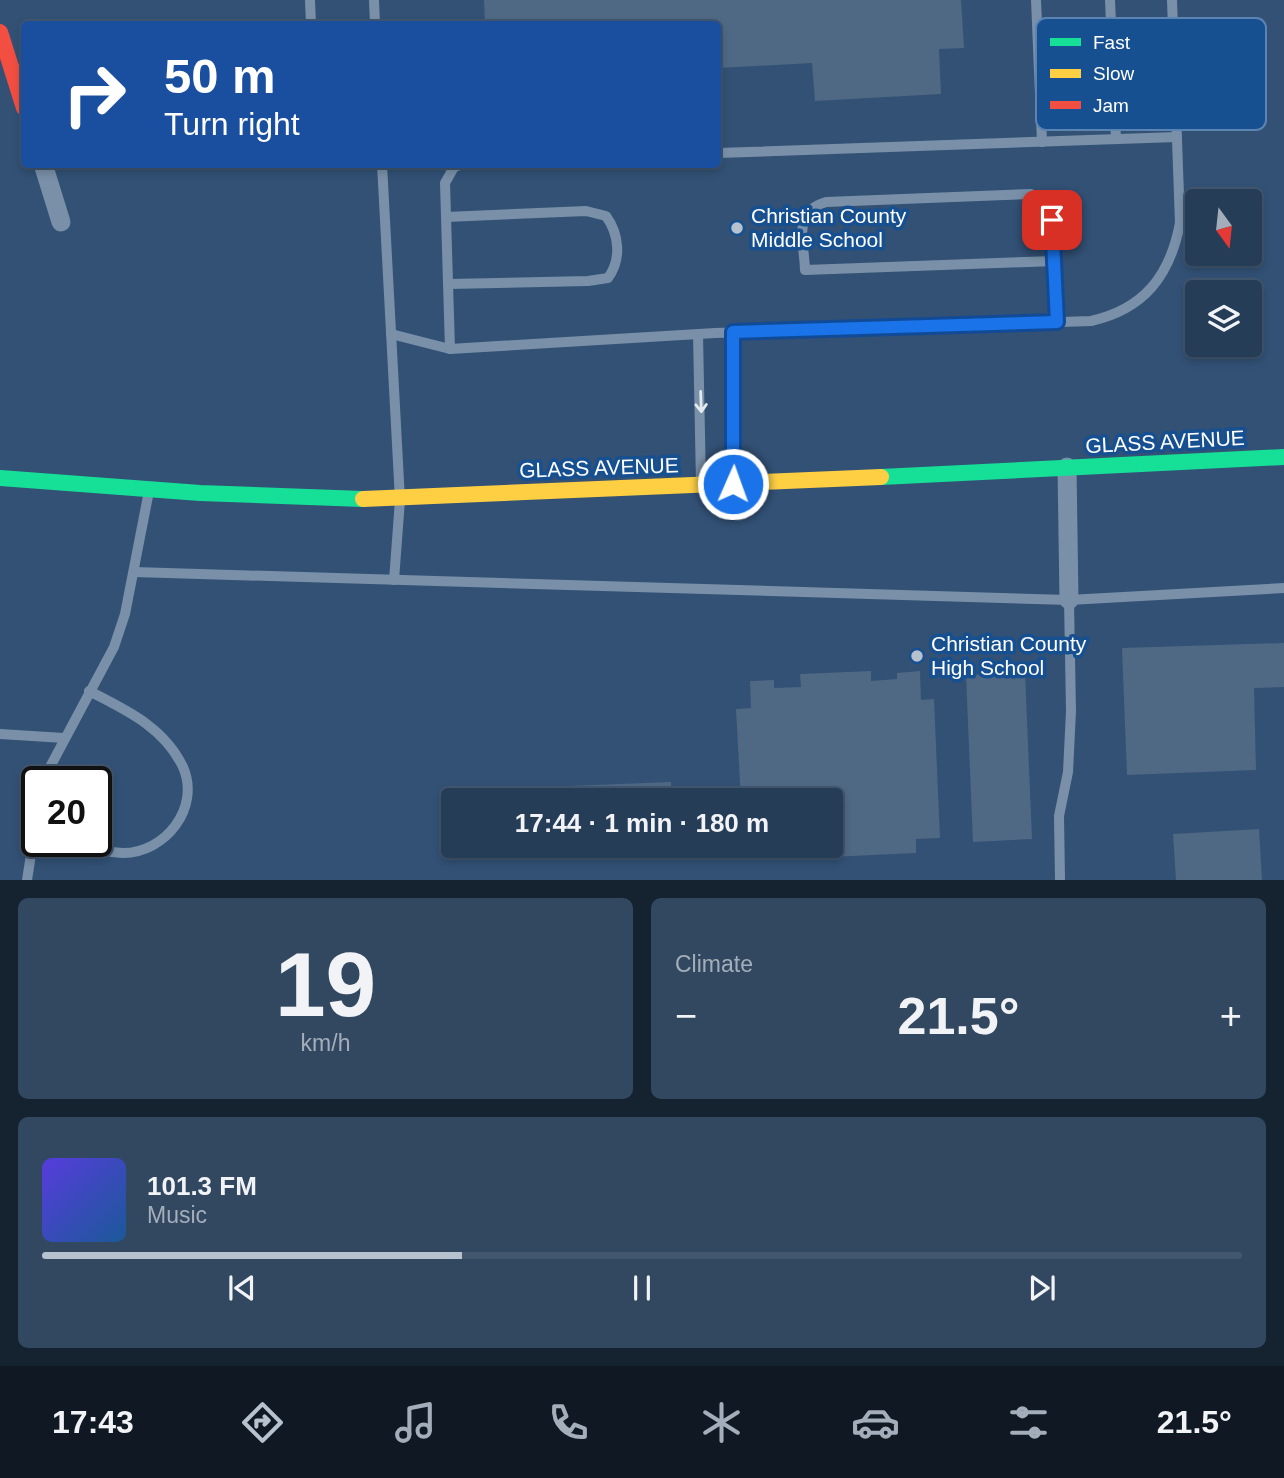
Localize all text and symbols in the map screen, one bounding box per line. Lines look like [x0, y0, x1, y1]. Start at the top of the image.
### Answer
legend [1036, 18, 1266, 130]
text: Fast [1093, 32, 1131, 53]
icon: right [49, 49, 140, 140]
text: 50 m [164, 49, 276, 103]
text: Slow [1093, 63, 1134, 84]
text: Jam [1093, 95, 1129, 116]
text: Turn right [164, 106, 300, 142]
north arrow [1185, 189, 1262, 266]
map controls [1185, 189, 1262, 357]
pin [1022, 190, 1082, 250]
icon: arrive [1033, 201, 1071, 239]
place label: Christian County Middle School [751, 204, 907, 251]
marker: Christian County Middle School [729, 220, 745, 236]
button: layers [1185, 280, 1262, 357]
one-way arrow [694, 390, 708, 413]
street label: GLASS AVENUE [1085, 426, 1245, 457]
position arrow [696, 447, 770, 521]
street label: GLASS AVENUE [519, 453, 679, 482]
place label: Christian County High School [931, 632, 1087, 679]
marker: Christian County High School [909, 648, 925, 664]
speed limit sign: 20 [21, 766, 112, 857]
text: 17:44 · 1 min · 180 m [515, 808, 769, 838]
text: 19 [275, 934, 376, 1035]
text: Climate [675, 951, 753, 977]
text: 21.5° [897, 987, 1020, 1045]
text: − [675, 995, 697, 1037]
text: + [1220, 995, 1242, 1037]
text: km/h [301, 1030, 350, 1056]
text: 101.3 FM [147, 1171, 257, 1201]
text: Music [147, 1202, 207, 1228]
icon: previous [223, 1269, 261, 1307]
icon: pause [623, 1269, 661, 1307]
icon: next [1023, 1269, 1061, 1307]
icon: directions [238, 1398, 287, 1447]
icon: music [391, 1398, 440, 1447]
icon: phone [544, 1398, 593, 1447]
icon: climate [697, 1398, 746, 1447]
icon: car [851, 1398, 900, 1447]
icon: filters [1004, 1398, 1053, 1447]
text: 17:43 [52, 1404, 134, 1440]
text: 21.5° [1157, 1404, 1232, 1440]

